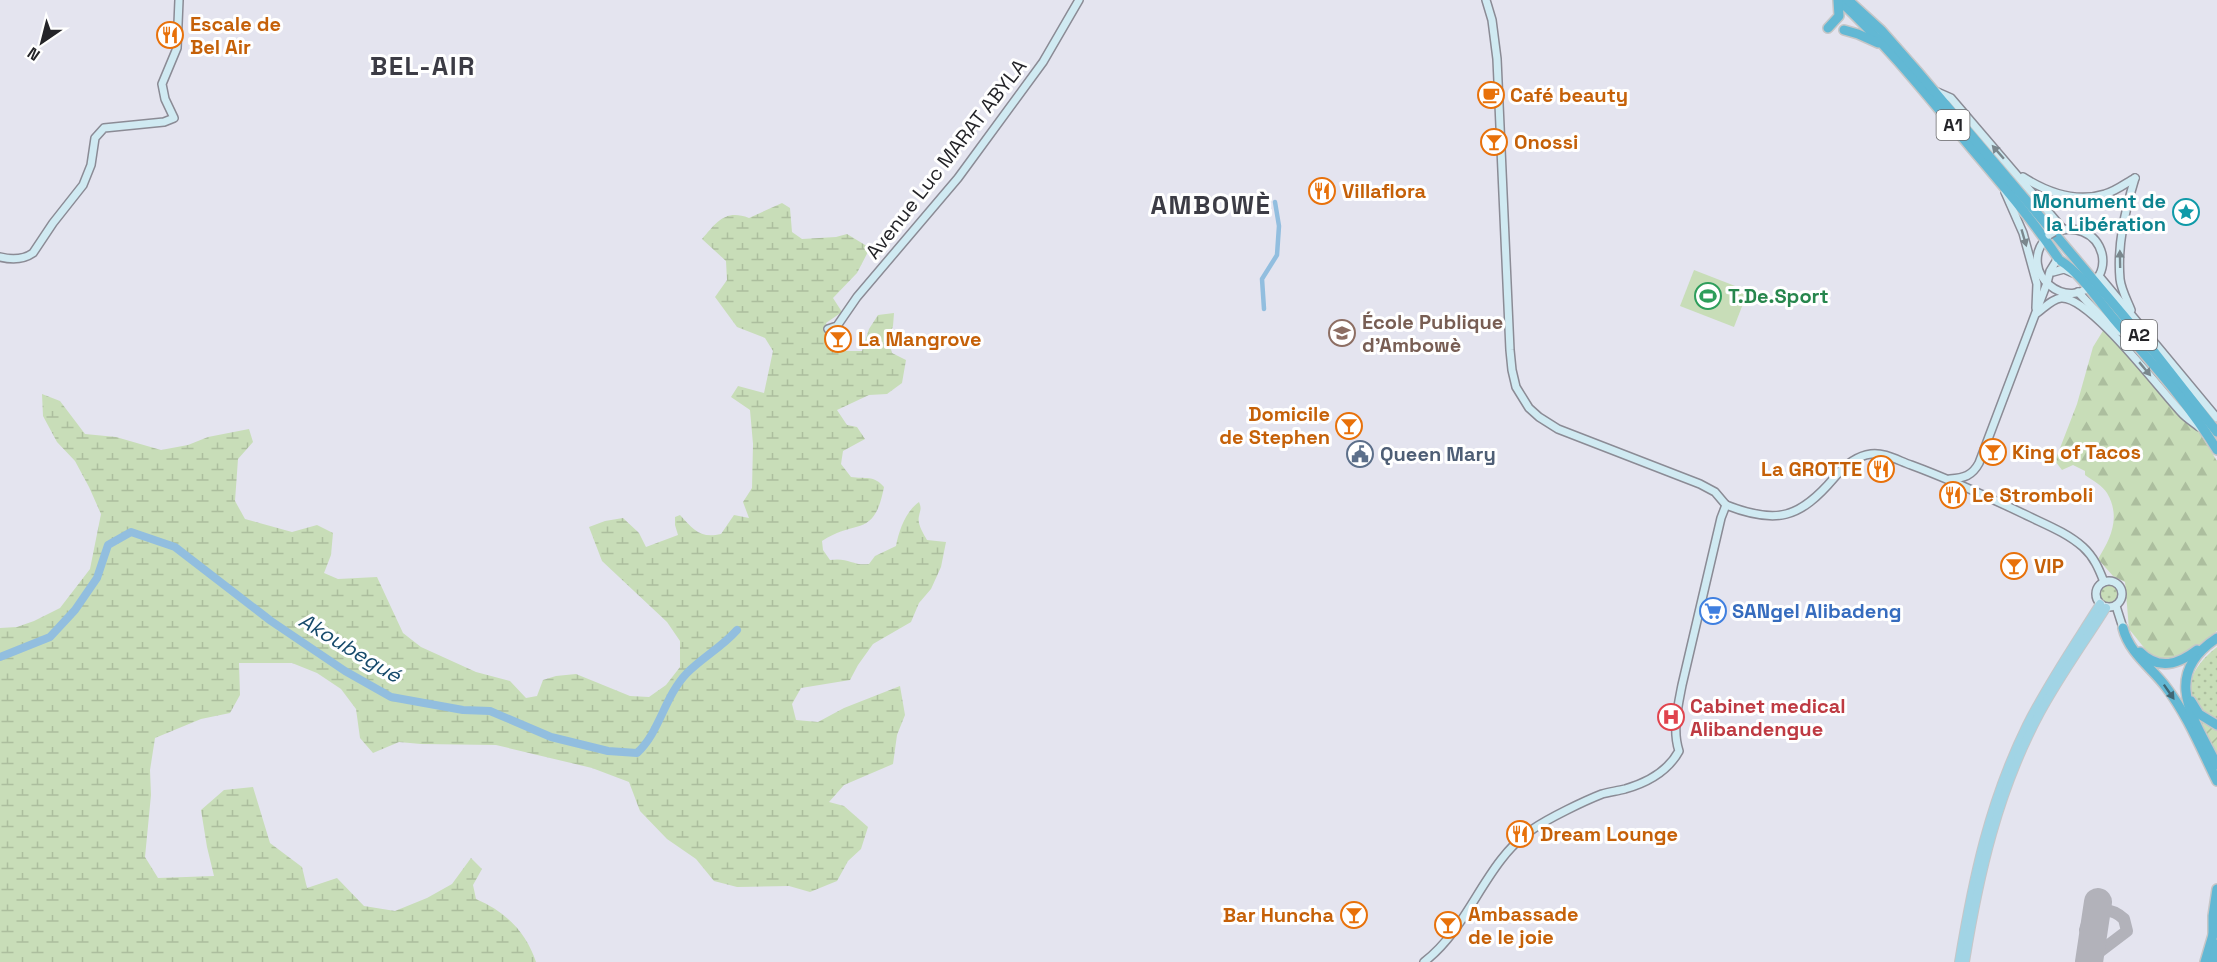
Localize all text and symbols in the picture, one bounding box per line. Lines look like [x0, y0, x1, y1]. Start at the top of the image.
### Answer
place label: Escale de Bel Air [190, 11, 281, 60]
north arrow [12, 12, 72, 72]
restaurant icon: Escale de Bel Air [155, 20, 185, 50]
text: N [23, 42, 44, 66]
district label: BEL-AIR [370, 49, 476, 83]
street label: Avenue Luc MARAT ABYLA [860, 53, 1032, 264]
cafe icon: Café beauty [1476, 80, 1506, 110]
place label: Café beauty [1510, 82, 1628, 108]
road number: A1 [1936, 110, 1970, 140]
bar icon: Onossi [1479, 127, 1509, 157]
place label: Onossi [1514, 129, 1578, 155]
one-way arrow [1992, 145, 2005, 160]
restaurant icon: Villaflora [1307, 176, 1337, 206]
place label: Villaflora [1342, 178, 1427, 204]
district label: AMBOWÈ [1151, 188, 1271, 222]
place label: Monument de la Libération [2032, 188, 2166, 237]
place icon: Monument de la Libération [2171, 197, 2201, 227]
one-way arrow [2020, 229, 2029, 247]
one-way arrow [2115, 249, 2125, 268]
sports icon: T.De.Sport [1693, 281, 1723, 311]
place label: T.De.Sport [1728, 283, 1829, 309]
place label: École Publique d’Ambowè [1362, 309, 1503, 358]
school or university icon: École Publique d’Ambowè [1327, 318, 1357, 348]
road number: A2 [2121, 320, 2157, 350]
bar icon: La Mangrove [823, 324, 853, 354]
place label: La Mangrove [858, 326, 982, 352]
one-way arrow [2138, 361, 2151, 377]
place label: Domicile de Stephen [1219, 401, 1330, 450]
bar icon: Domicile de Stephen [1334, 411, 1364, 441]
bar icon: King of Tacos [1978, 437, 2008, 467]
public building icon: Queen Mary [1345, 439, 1375, 469]
place label: King of Tacos [2012, 439, 2141, 465]
place label: Queen Mary [1380, 441, 1496, 467]
restaurant icon: La GROTTE [1866, 454, 1896, 484]
place label: La GROTTE [1761, 456, 1862, 482]
restaurant icon: Le Stromboli [1938, 480, 1968, 510]
place label: Le Stromboli [1972, 482, 2093, 508]
bar icon: VIP [1999, 551, 2029, 581]
place label: VIP [2034, 553, 2064, 579]
supermarket icon: SANgel Alibadeng [1698, 596, 1728, 626]
place label: SANgel Alibadeng [1732, 598, 1901, 624]
water label: Akoubegué [294, 607, 408, 689]
one-way arrow [2163, 684, 2174, 700]
place label: Cabinet medical Alibandengue [1690, 693, 1846, 742]
hospital icon: Cabinet medical Alibandengue [1656, 702, 1686, 732]
restaurant icon: Dream Lounge [1505, 819, 1535, 849]
place label: Dream Lounge [1540, 821, 1678, 847]
bar icon: Bar Huncha [1339, 900, 1369, 930]
place label: Ambassade de le joie [1468, 901, 1579, 950]
place label: Bar Huncha [1223, 902, 1334, 928]
bar icon: Ambassade de le joie [1433, 910, 1463, 940]

